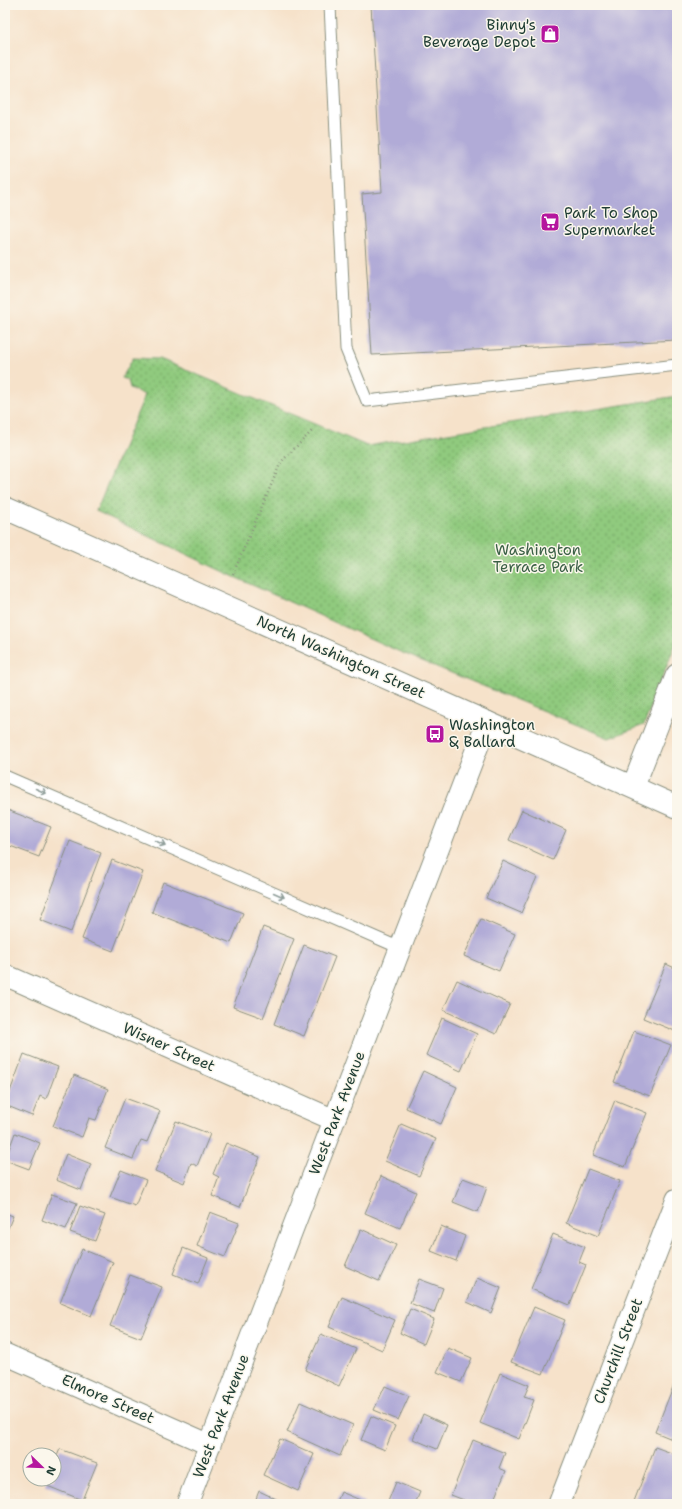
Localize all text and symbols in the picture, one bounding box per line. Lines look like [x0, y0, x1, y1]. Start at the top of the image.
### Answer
place label: Binny's Beverage Depot [423, 15, 536, 52]
shop icon: Binny's Beverage Depot [539, 23, 561, 45]
place label: Park To Shop Supermarket [564, 203, 658, 240]
supermarket icon: Park To Shop Supermarket [539, 211, 561, 233]
park label: Washington Terrace Park [493, 540, 583, 577]
street label: North Washington Street [253, 611, 429, 703]
place label: Washington & Ballard [449, 715, 535, 752]
bus stop icon: Washington & Ballard [424, 723, 446, 745]
one-way arrow [34, 788, 46, 795]
one-way arrow [153, 840, 165, 848]
one-way arrow [273, 892, 285, 900]
street label: Wisner Street [120, 1018, 218, 1076]
street label: West Park Avenue [304, 1048, 370, 1178]
street label: Churchill Street [589, 1295, 647, 1407]
street label: West Park Avenue [188, 1351, 254, 1481]
street label: Elmore Street [59, 1370, 157, 1428]
north arrow [22, 1447, 62, 1487]
text: N [42, 1464, 59, 1478]

